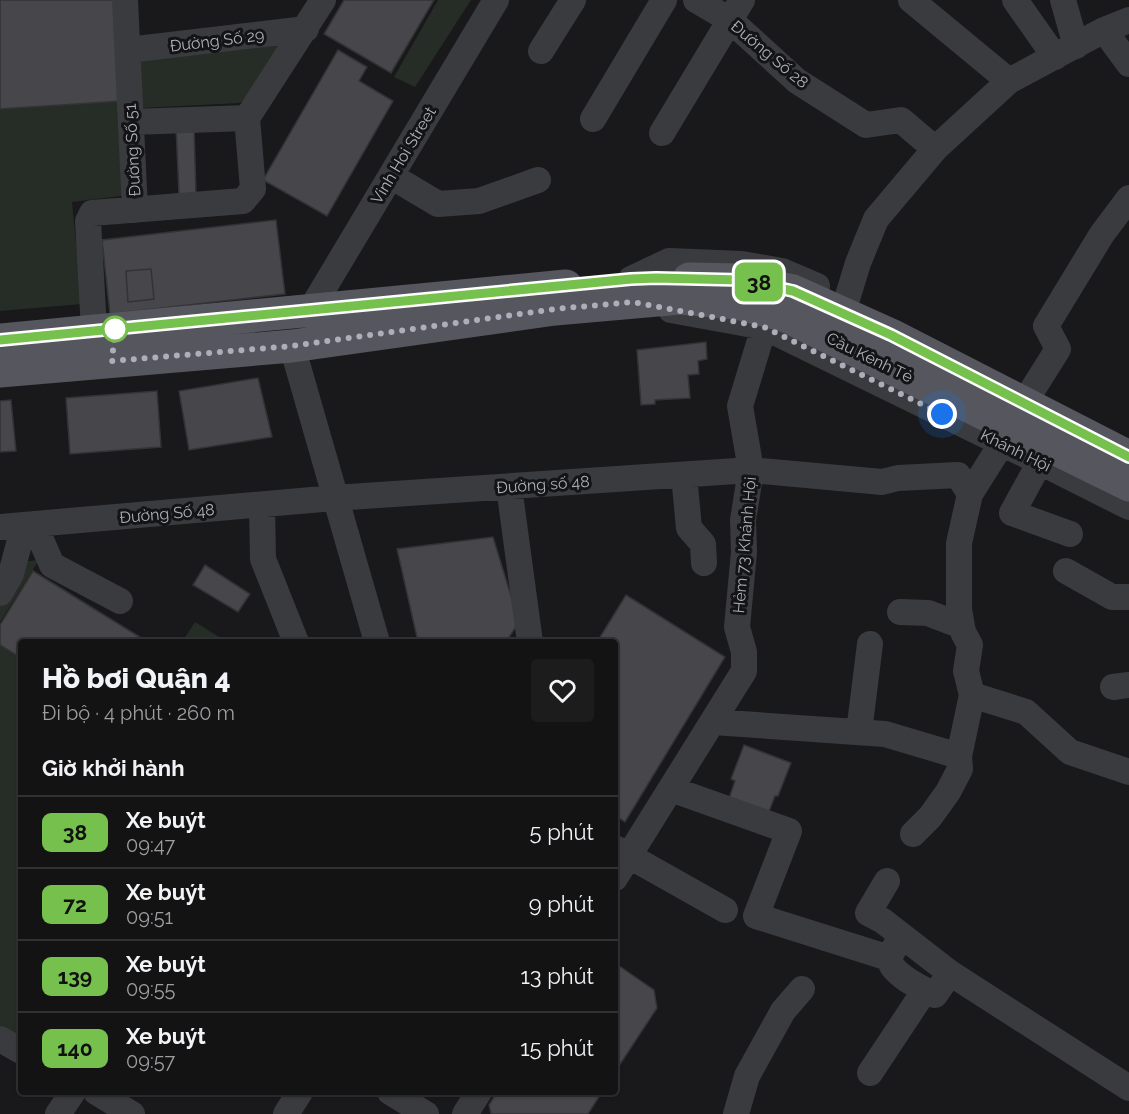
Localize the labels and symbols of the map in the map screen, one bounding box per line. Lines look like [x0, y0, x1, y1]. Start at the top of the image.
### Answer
street label: Đường Số 28 [727, 17, 812, 92]
street label: Đường Số 29 [169, 25, 265, 56]
street label: Đường Số 51 [121, 103, 144, 197]
street label: Vinh Hoi Street [367, 103, 440, 207]
line badge: 38 [732, 262, 786, 302]
unlabelled marker [102, 316, 128, 342]
street label: Cầu Kênh Tẻ [823, 328, 916, 387]
your location [927, 399, 957, 429]
street label: Khánh Hội [978, 425, 1054, 476]
street label: Đường số 48 [496, 472, 590, 497]
street label: Hẻm 73 Khánh Hội [729, 476, 760, 614]
street label: Đường Số 48 [119, 500, 215, 527]

